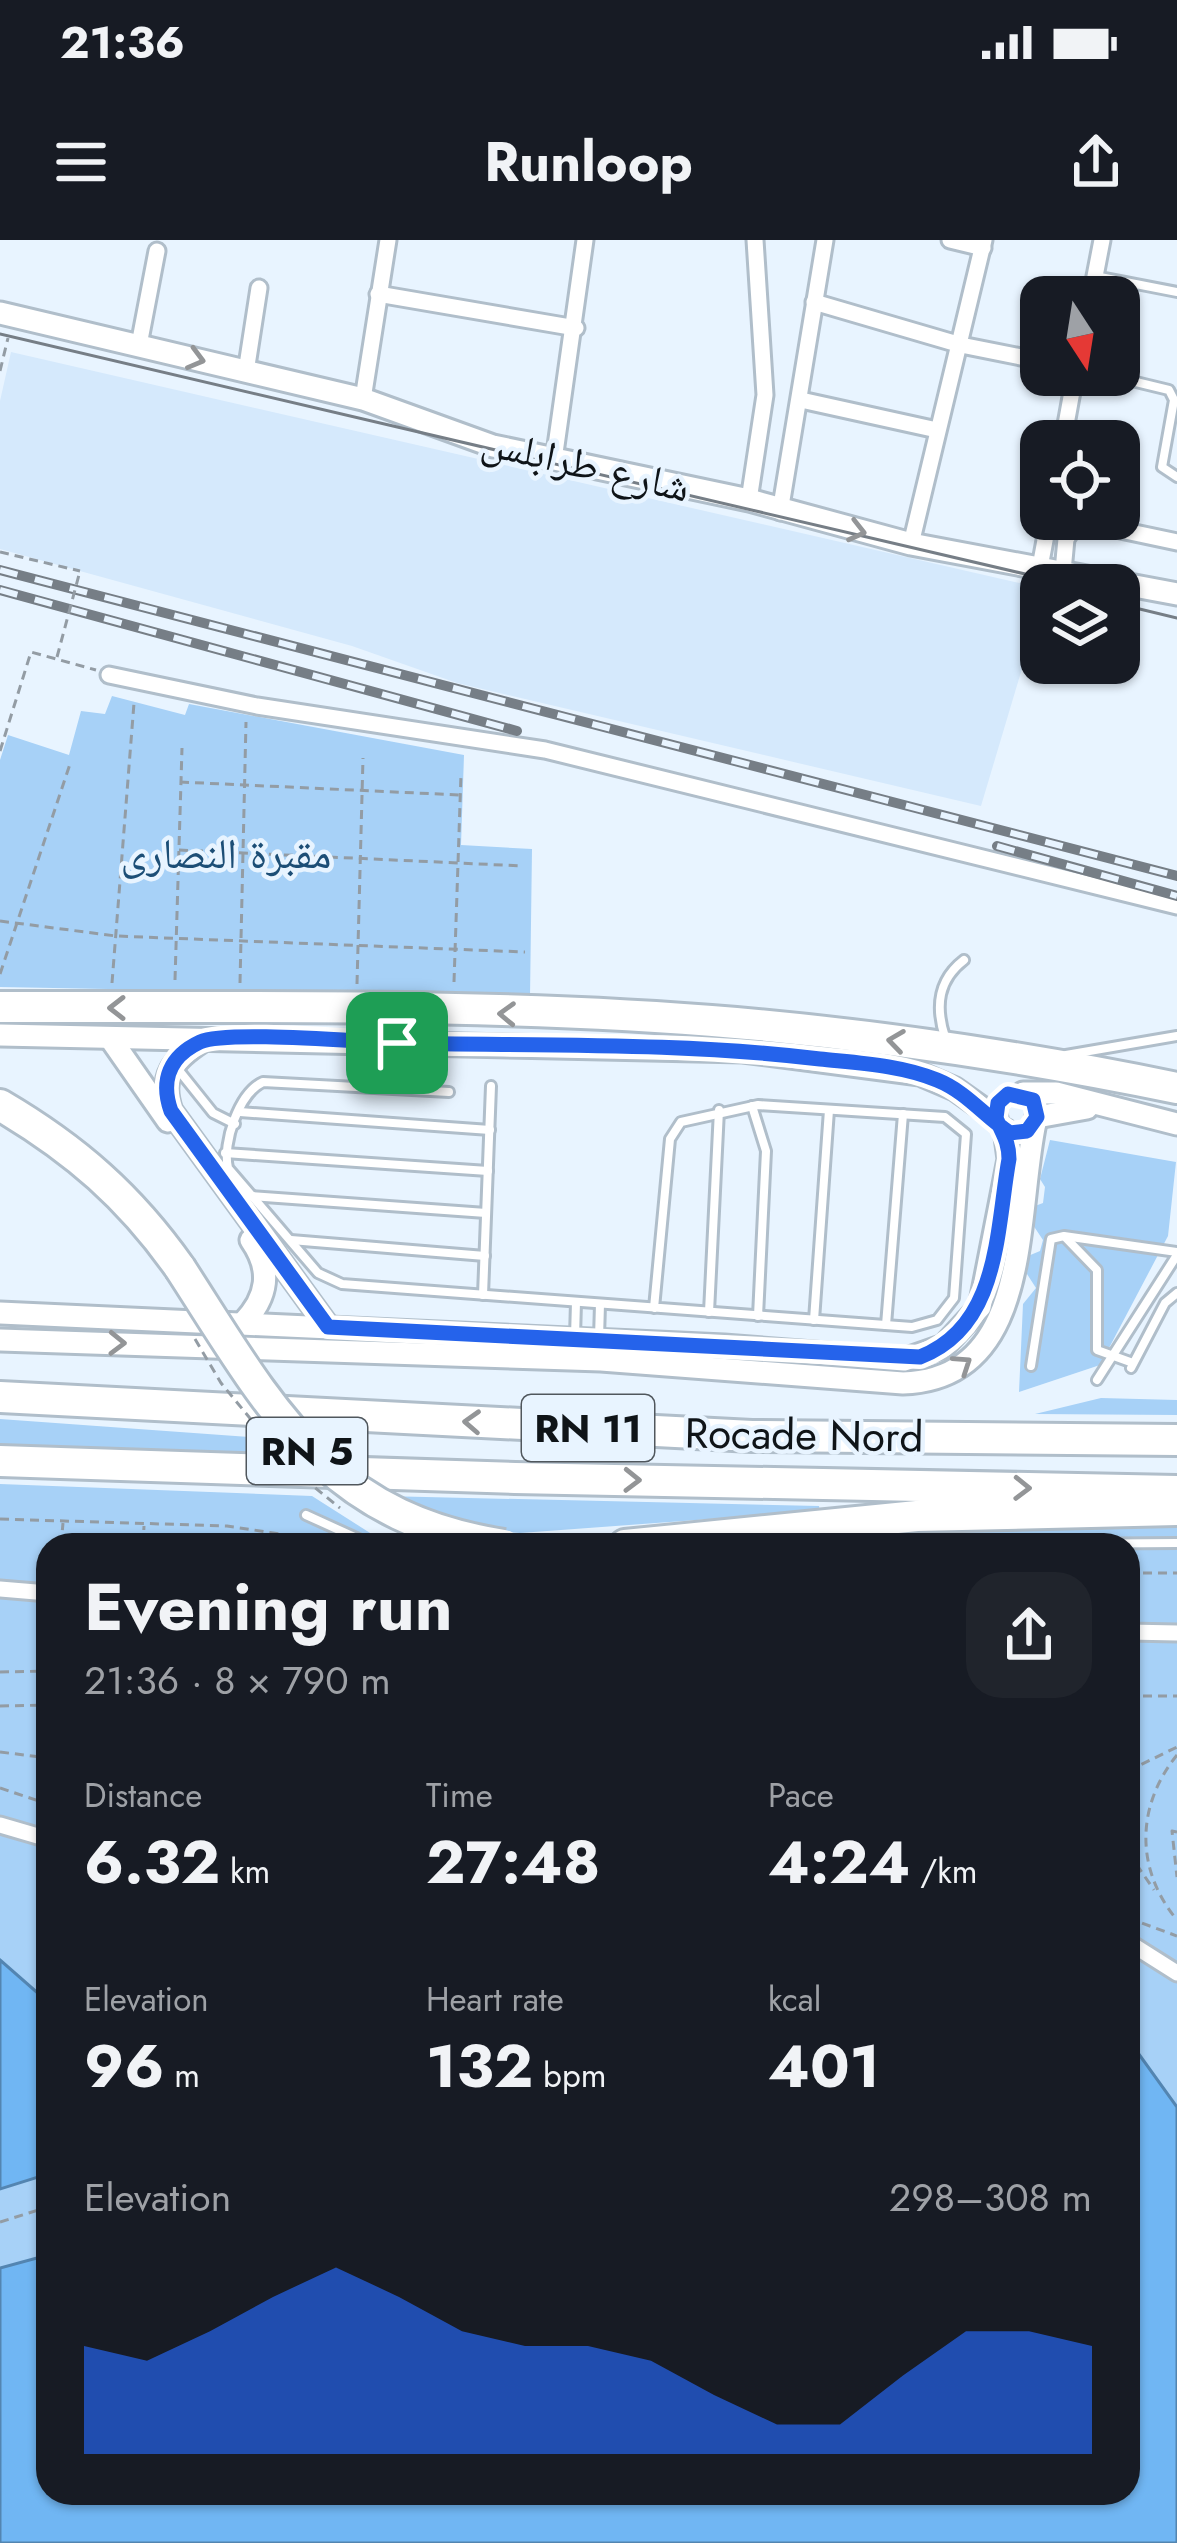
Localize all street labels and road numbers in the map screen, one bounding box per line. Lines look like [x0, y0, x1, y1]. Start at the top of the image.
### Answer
street label: شارع طرابلس [476, 410, 696, 518]
road number: RN 11 [522, 1395, 654, 1461]
street label: Rocade Nord [684, 1402, 924, 1468]
road number: RN 5 [247, 1418, 367, 1484]

